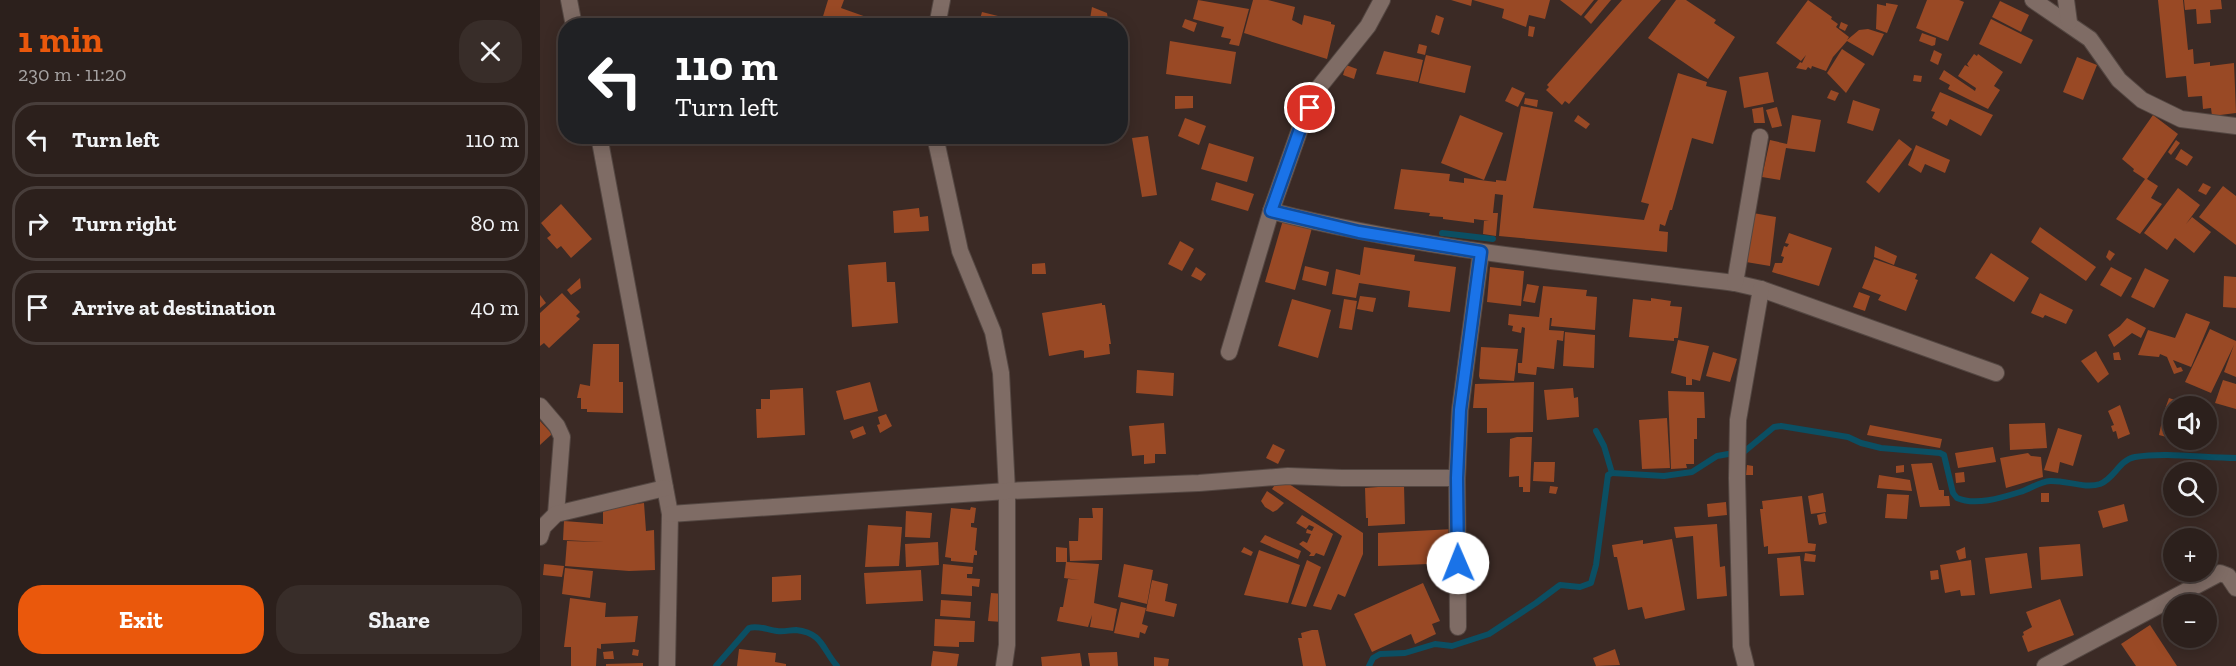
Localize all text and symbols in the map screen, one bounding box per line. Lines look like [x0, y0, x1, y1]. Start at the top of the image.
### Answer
text: 1 min [18, 18, 103, 61]
button: close [459, 20, 522, 83]
text: 110 m [675, 40, 778, 91]
icon: left [576, 42, 654, 120]
text: 230 m · 11:20 [18, 62, 127, 86]
pin [1284, 82, 1335, 133]
text: Turn left [675, 91, 778, 123]
icon: arrive [1293, 91, 1326, 124]
icon: left [21, 123, 54, 156]
text: Turn left [72, 126, 159, 153]
text: 110 m [465, 126, 519, 153]
icon: right [21, 207, 54, 240]
text: Turn right [72, 210, 176, 237]
text: 80 m [471, 210, 519, 237]
icon: arrive [21, 291, 54, 324]
text: Arrive at destination [72, 294, 275, 321]
text: 40 m [470, 294, 519, 321]
map controls [2163, 396, 2217, 648]
button: sound [2163, 396, 2217, 450]
button: search [2163, 462, 2217, 516]
button: + [2163, 528, 2217, 582]
position arrow [1426, 531, 1490, 595]
button: Exit [18, 585, 264, 654]
button: Share [276, 585, 522, 654]
button: − [2163, 594, 2217, 648]

